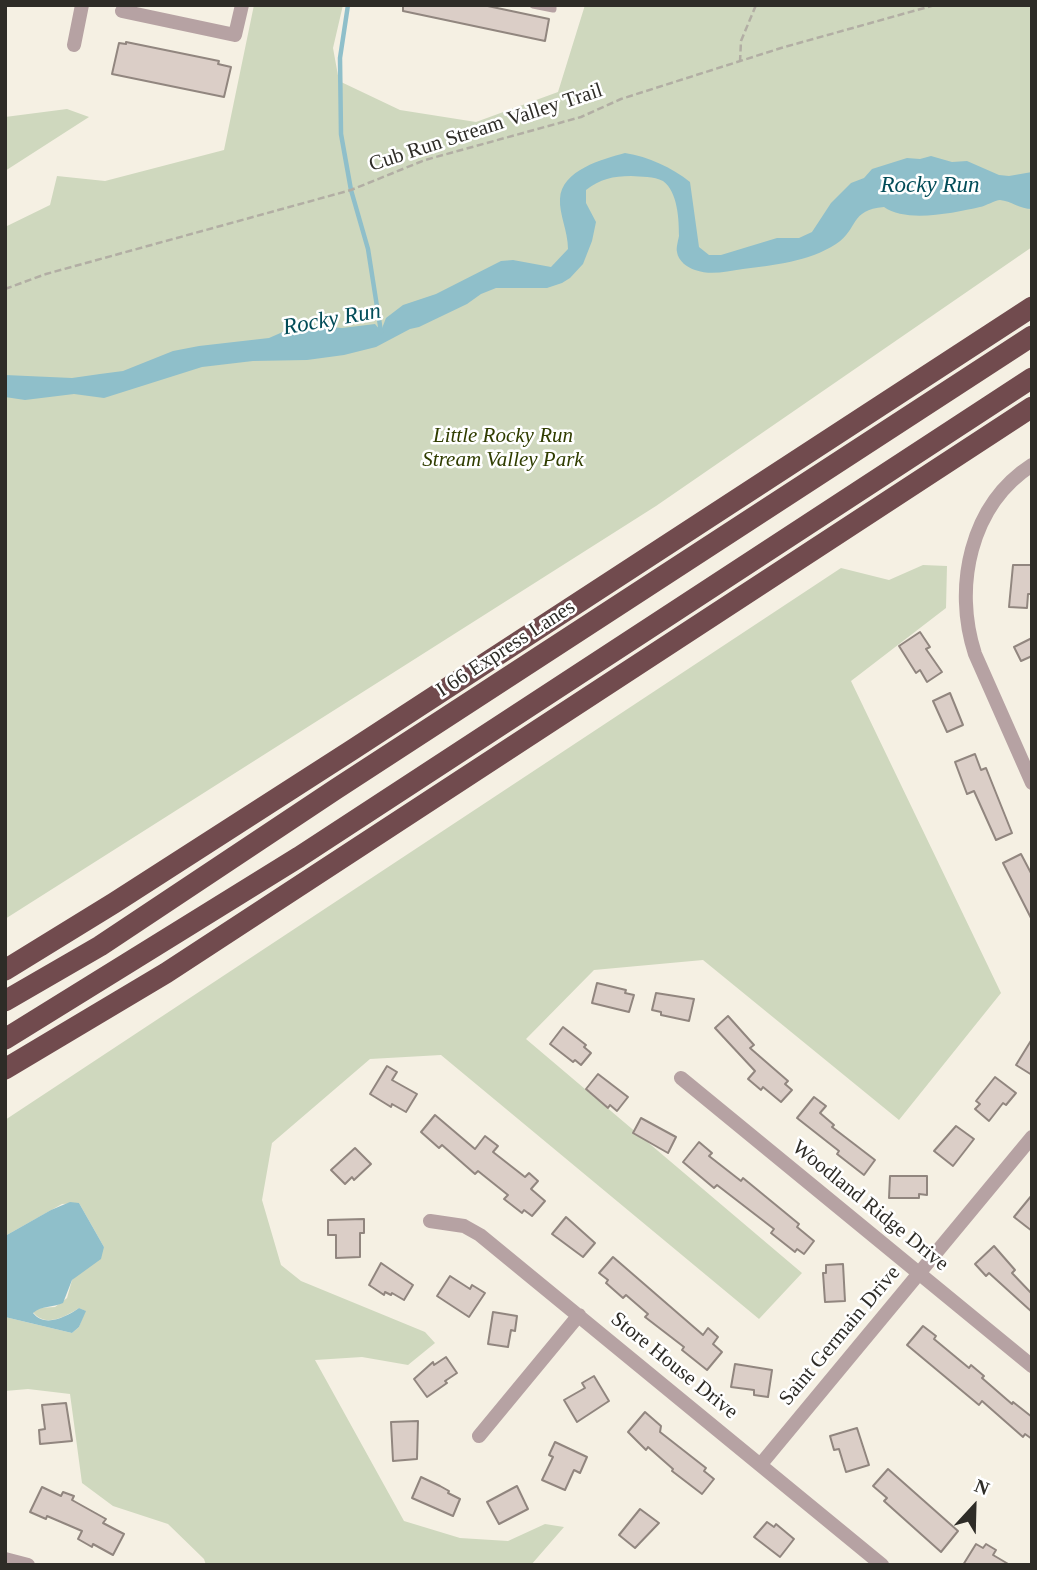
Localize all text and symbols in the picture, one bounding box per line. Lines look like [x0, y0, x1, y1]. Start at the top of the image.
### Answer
street label: Cub Run Stream Valley Trail [366, 78, 606, 178]
water label: Rocky Run [881, 172, 979, 200]
water label: Rocky Run [281, 298, 383, 342]
park label: Little Rocky Run Stream Valley Park [422, 423, 584, 473]
street label: I 66 Express Lanes [432, 595, 580, 703]
street label: Woodland Ridge Drive [787, 1135, 953, 1277]
street label: Saint Germain Drive [774, 1261, 906, 1411]
street label: Store House Drive [605, 1307, 743, 1425]
north arrow [939, 1472, 1009, 1542]
text: N [972, 1475, 992, 1499]

